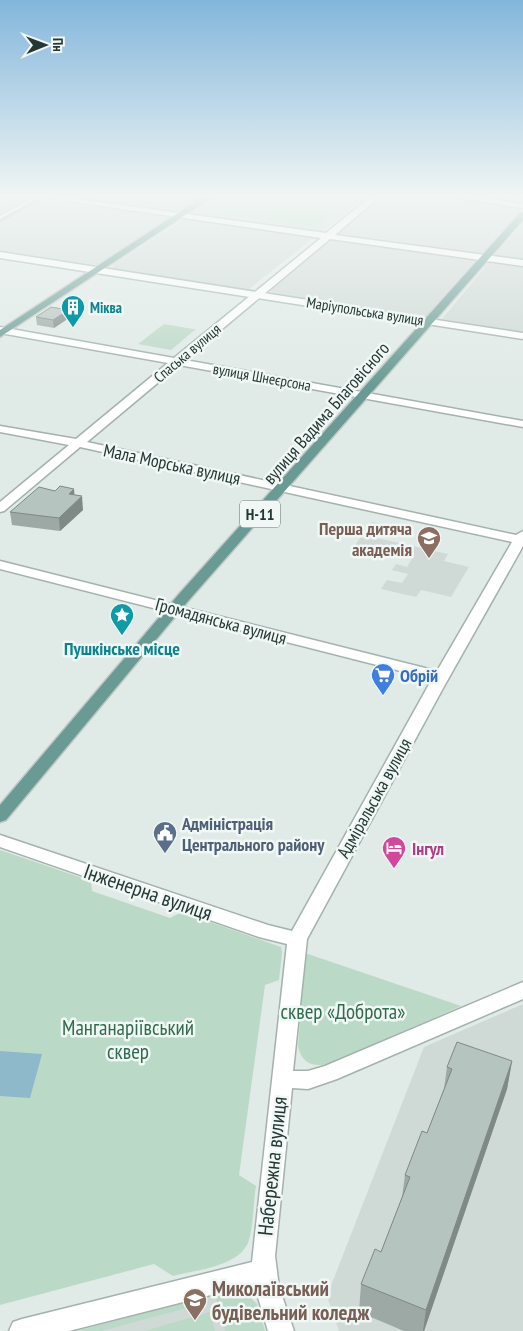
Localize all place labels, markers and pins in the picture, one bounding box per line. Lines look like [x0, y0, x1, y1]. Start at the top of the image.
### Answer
building icon: Міква [60, 294, 86, 328]
place label: Міква [90, 298, 122, 317]
place label: Перша дитяча академія [319, 517, 412, 561]
school or university icon: Перша дитяча академія [416, 525, 442, 559]
place icon: Пушкінське місце [109, 602, 135, 636]
place label: Пушкінське місце [64, 637, 180, 660]
supermarket icon: Обрій [370, 662, 396, 696]
place label: Обрій [400, 664, 438, 687]
place label: Адміністрація Центрального району [181, 812, 325, 856]
public building icon: Адміністрація Центрального району [152, 820, 178, 854]
hotel icon: Інгул [381, 835, 407, 869]
place label: Інгул [412, 837, 444, 860]
place label: Миколаївський будівельний коледж [212, 1275, 370, 1326]
school or university icon: Миколаївський будівельний коледж [182, 1287, 208, 1321]

